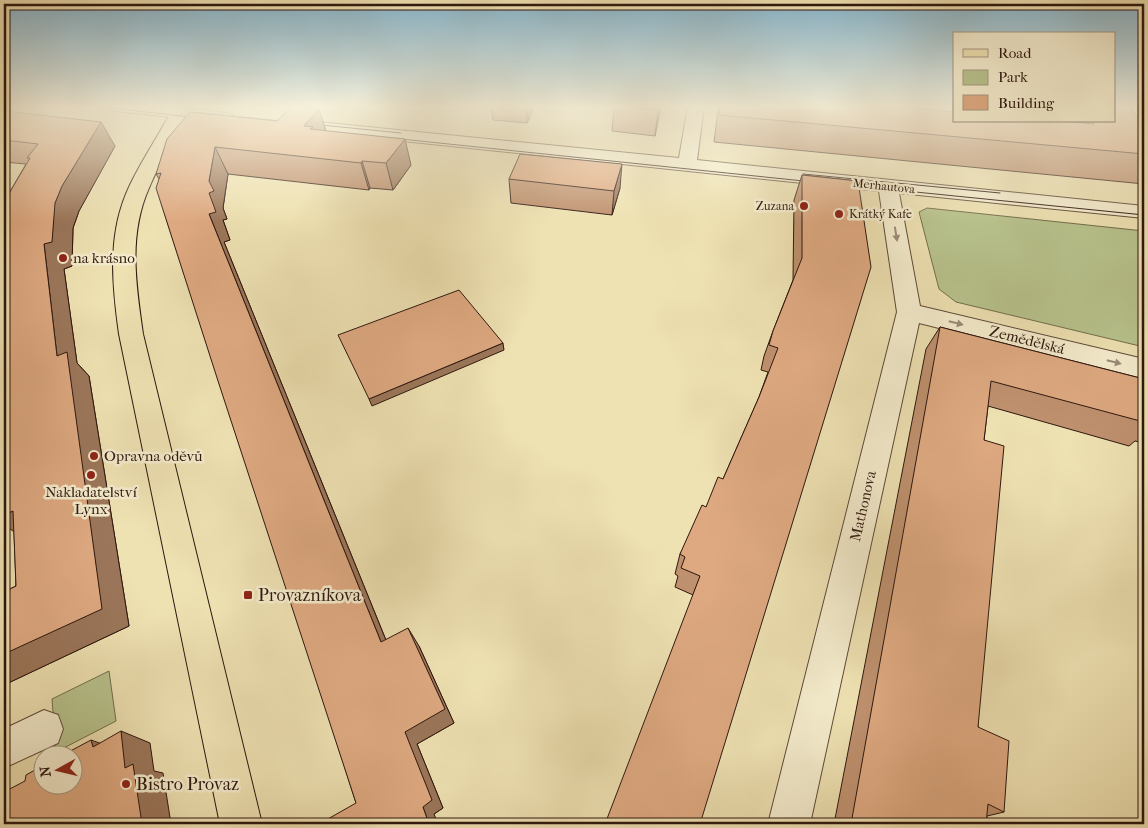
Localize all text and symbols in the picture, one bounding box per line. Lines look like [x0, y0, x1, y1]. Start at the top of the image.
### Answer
legend [953, 32, 1116, 122]
text: Road [998, 44, 1032, 62]
text: Park [998, 68, 1028, 86]
text: Building [998, 94, 1055, 112]
street label: Merhautova [852, 176, 916, 196]
place label: Zuzana [756, 199, 794, 213]
marker: Zuzana [798, 200, 810, 212]
place label: Krátký Kafe [849, 207, 912, 221]
marker: Krátký Kafe [833, 208, 845, 220]
one-way arrow [892, 226, 900, 242]
place label: na krásno [73, 249, 135, 267]
marker: na krásno [57, 252, 69, 264]
one-way arrow [949, 319, 964, 327]
street label: Zemědělská [987, 322, 1068, 358]
one-way arrow [1106, 358, 1121, 366]
place label: Opravna oděvů [104, 447, 203, 465]
marker: Opravna oděvů [88, 450, 100, 462]
street label: Mathonova [846, 468, 880, 543]
marker: Nakladatelství Lynx [85, 469, 97, 481]
place label: Nakladatelství Lynx [45, 483, 137, 518]
place label: Provazníkova [258, 585, 362, 606]
marker: Provazníkova [242, 589, 254, 601]
north arrow [32, 746, 82, 796]
text: N [36, 765, 55, 778]
place label: Bistro Provaz [136, 774, 239, 795]
marker: Bistro Provaz [120, 778, 132, 790]

